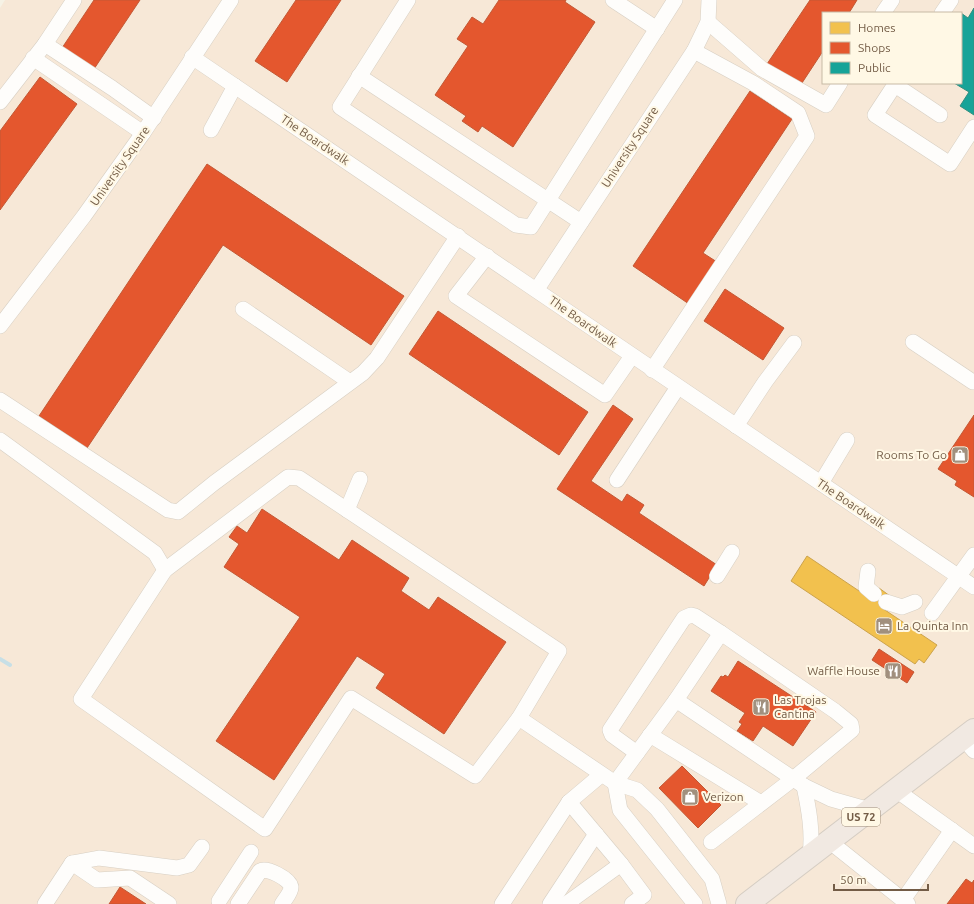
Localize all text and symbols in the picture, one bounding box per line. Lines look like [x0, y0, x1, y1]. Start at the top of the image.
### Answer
legend [822, 12, 962, 84]
text: Homes [858, 21, 896, 34]
text: Shops [858, 41, 890, 54]
text: Public [858, 61, 891, 74]
street label: University Square [599, 104, 661, 190]
street label: The Boardwalk [279, 112, 352, 167]
street label: University Square [87, 124, 152, 208]
street label: The Boardwalk [547, 293, 620, 350]
shop icon: Rooms To Go [950, 445, 970, 465]
place label: Rooms To Go [876, 448, 947, 461]
street label: The Boardwalk [815, 476, 888, 531]
hotel icon: La Quinta Inn [874, 616, 894, 636]
place label: La Quinta Inn [897, 619, 968, 632]
restaurant icon: Waffle House [883, 661, 903, 681]
place label: Waffle House [807, 664, 880, 677]
place label: Las Trojas Cantina [774, 693, 826, 720]
restaurant icon: Las Trojas Cantina [751, 697, 771, 717]
shop icon: Verizon [680, 787, 700, 807]
place label: Verizon [703, 790, 744, 803]
road number: US 72 [842, 808, 880, 826]
scale bar [834, 866, 928, 892]
text: 50 m [840, 873, 867, 886]

